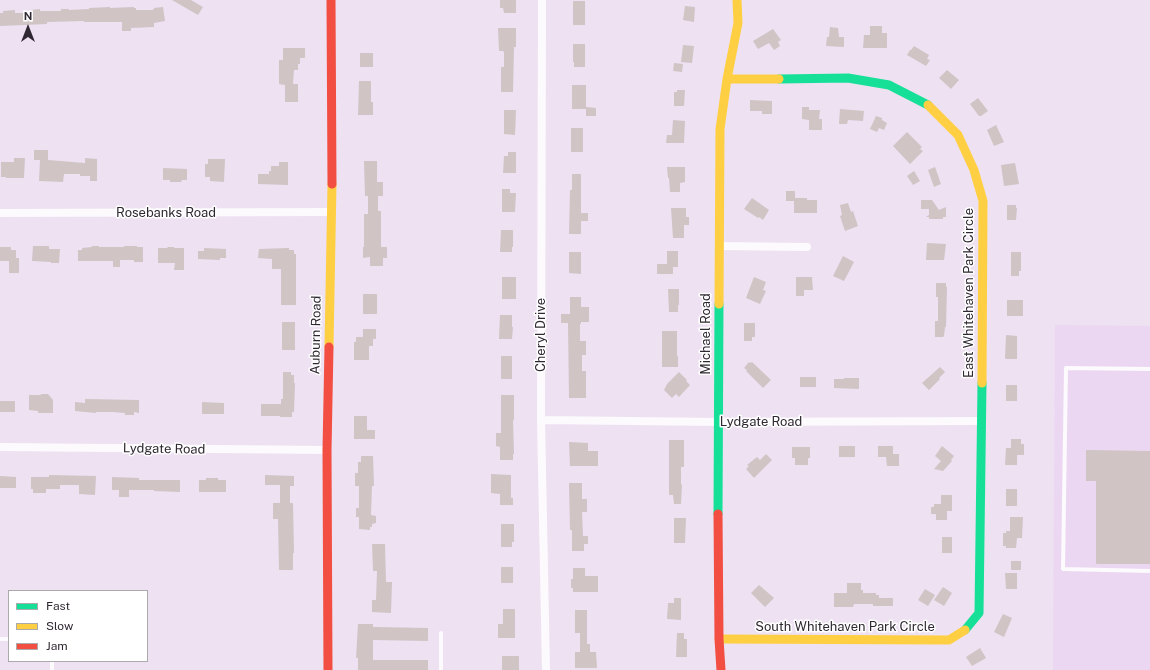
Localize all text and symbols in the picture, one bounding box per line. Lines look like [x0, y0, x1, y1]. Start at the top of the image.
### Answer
north arrow [8, 8, 48, 48]
text: N [24, 10, 32, 22]
street label: Rosebanks Road [116, 205, 216, 221]
street label: East Whitehaven Park Circle [961, 208, 977, 378]
street label: Michael Road [698, 293, 714, 375]
street label: Auburn Road [308, 296, 324, 374]
street label: Cheryl Drive [533, 298, 549, 372]
street label: Lydgate Road [720, 414, 802, 430]
street label: Lydgate Road [123, 440, 205, 458]
legend [8, 590, 148, 662]
text: Fast [46, 599, 70, 613]
text: Slow [46, 619, 73, 633]
street label: South Whitehaven Park Circle [755, 619, 935, 635]
text: Jam [46, 639, 68, 653]

